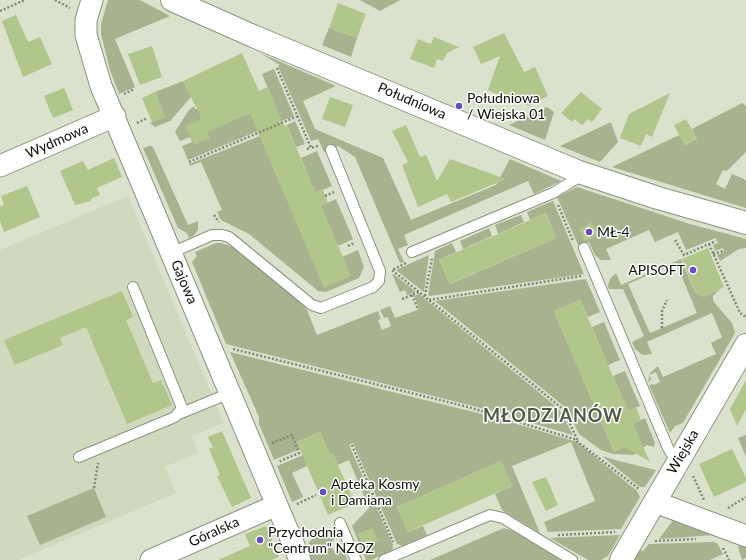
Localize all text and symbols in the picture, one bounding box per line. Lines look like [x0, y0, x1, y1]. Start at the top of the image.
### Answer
street label: Południowa [375, 79, 449, 123]
place label: Południowa / Wiejska 01 [467, 90, 545, 122]
marker: Południowa / Wiejska 01 [454, 101, 464, 111]
street label: Wydmowa [23, 120, 91, 162]
place label: MŁ-4 [597, 224, 630, 240]
marker: MŁ-4 [584, 227, 594, 237]
street label: Gajowa [167, 257, 201, 307]
place label: APISOFT [628, 262, 685, 278]
marker: APISOFT [688, 265, 698, 275]
district label: MŁODZIANÓW [483, 405, 623, 427]
street label: Wiejska [664, 427, 702, 477]
place label: Apteka Kosmy i Damiana [331, 476, 420, 508]
marker: Apteka Kosmy i Damiana [318, 487, 328, 497]
street label: Góralska [186, 513, 242, 551]
place label: Przychodnia "Centrum" NZOZ [268, 524, 374, 556]
marker: Przychodnia "Centrum" NZOZ [255, 535, 265, 545]

